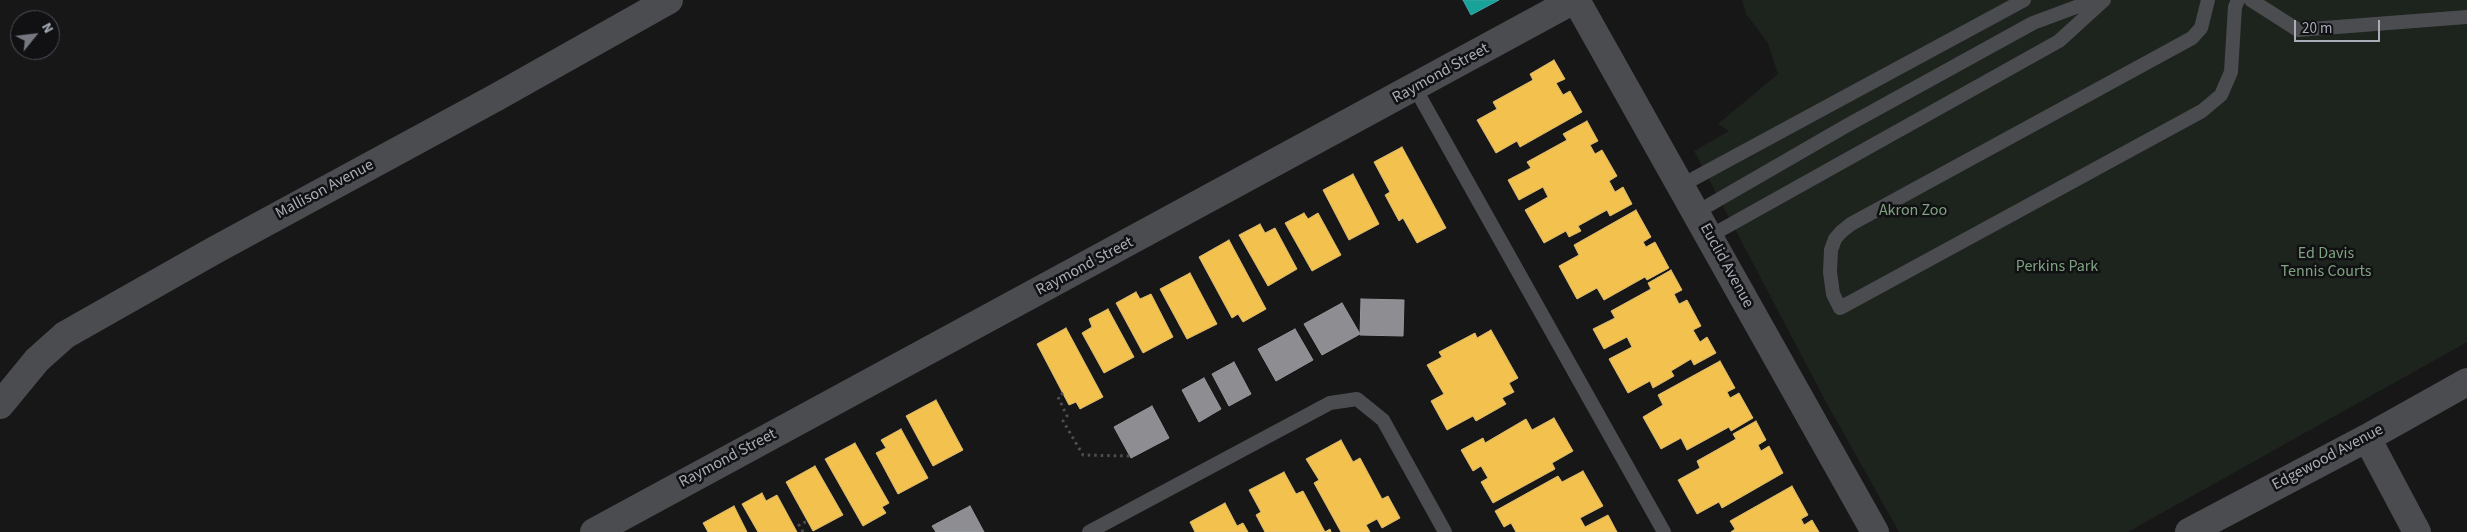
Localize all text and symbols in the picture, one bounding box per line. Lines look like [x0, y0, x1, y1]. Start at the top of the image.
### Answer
north arrow [10, 10, 60, 60]
scale bar [2297, 10, 2383, 42]
text: 20 m [2302, 18, 2332, 39]
text: N [36, 19, 58, 37]
street label: Raymond Street [1389, 40, 1493, 108]
street label: Mallison Avenue [273, 156, 377, 224]
park label: Akron Zoo [1879, 201, 1947, 221]
street label: Euclid Avenue [1695, 220, 1757, 312]
street label: Raymond Street [1033, 233, 1137, 301]
park label: Ed Davis Tennis Courts [2281, 244, 2371, 282]
park label: Perkins Park [2016, 257, 2098, 277]
street label: Edgewood Avenue [2269, 421, 2387, 495]
street label: Raymond Street [676, 425, 780, 493]

